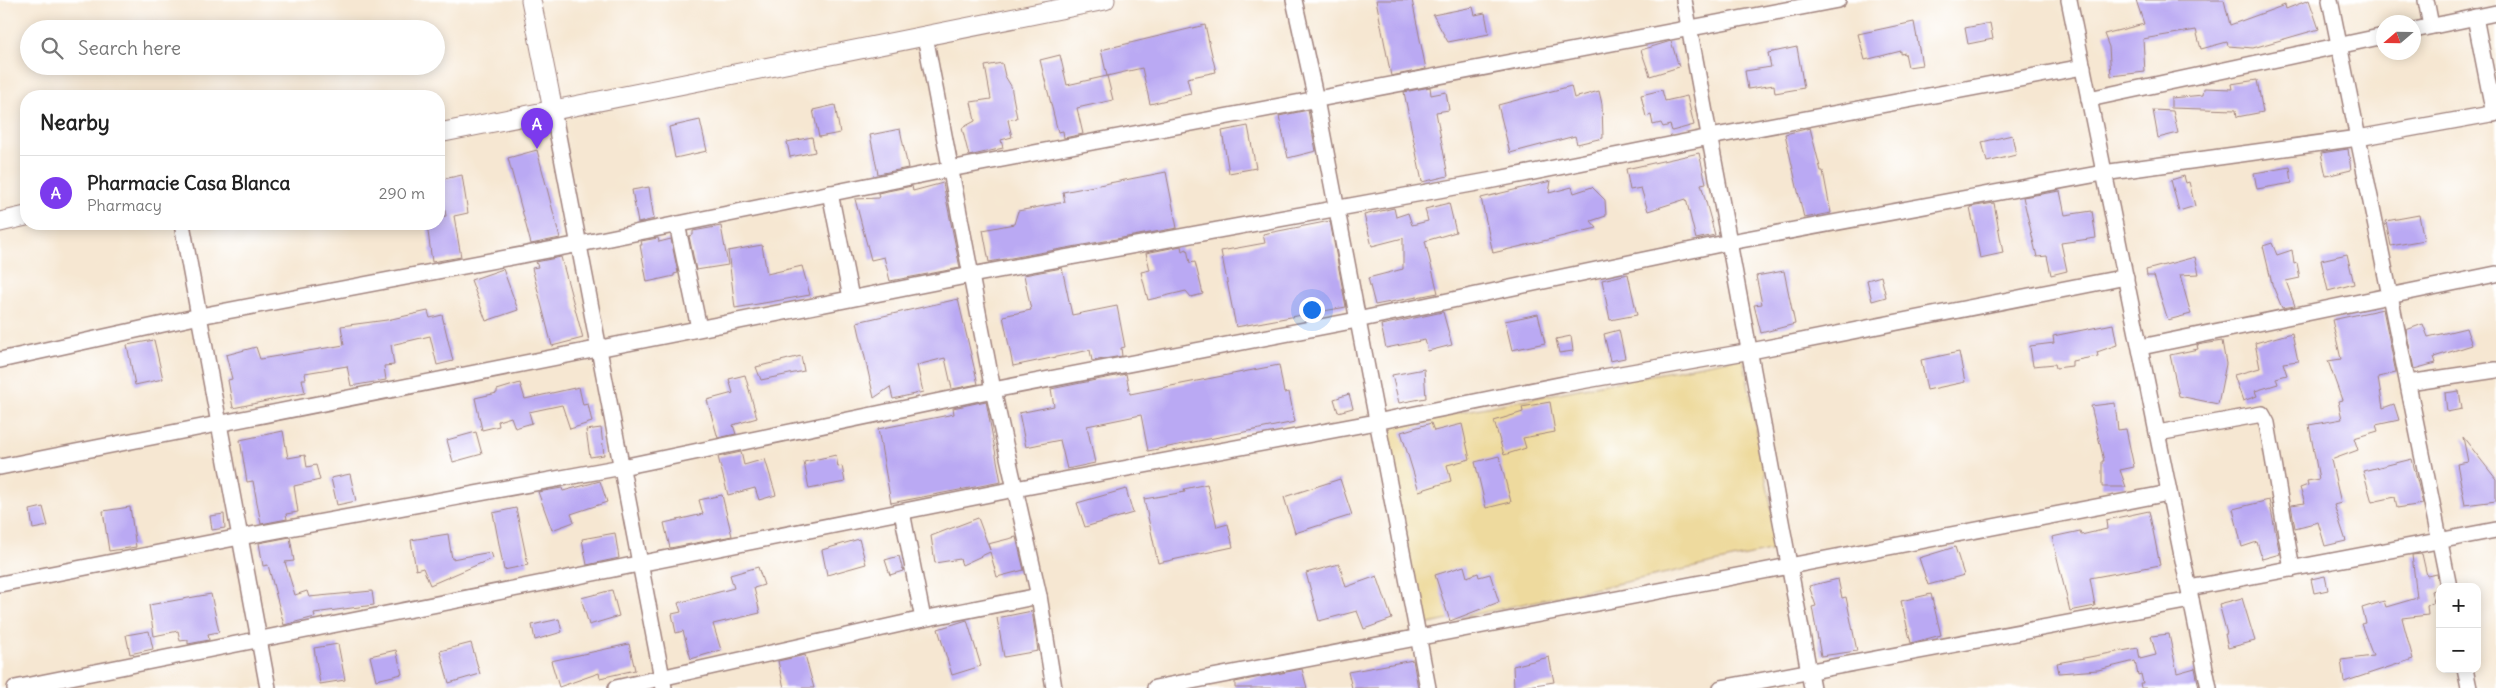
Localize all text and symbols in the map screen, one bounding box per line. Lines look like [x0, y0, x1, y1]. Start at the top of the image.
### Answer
north arrow [2376, 15, 2421, 60]
search box [20, 20, 445, 75]
icon: search [38, 34, 66, 62]
text: Search here [78, 36, 181, 60]
pin: A [521, 108, 553, 149]
text: Nearby [40, 109, 110, 136]
text: Pharmacie Casa Blanca [87, 171, 290, 195]
text: A [51, 183, 61, 203]
text: 290 m [379, 183, 425, 203]
text: Pharmacy [87, 195, 162, 215]
your location [1299, 297, 1325, 323]
map controls [2436, 583, 2481, 673]
button: + [2436, 583, 2481, 628]
button: − [2436, 628, 2481, 673]

